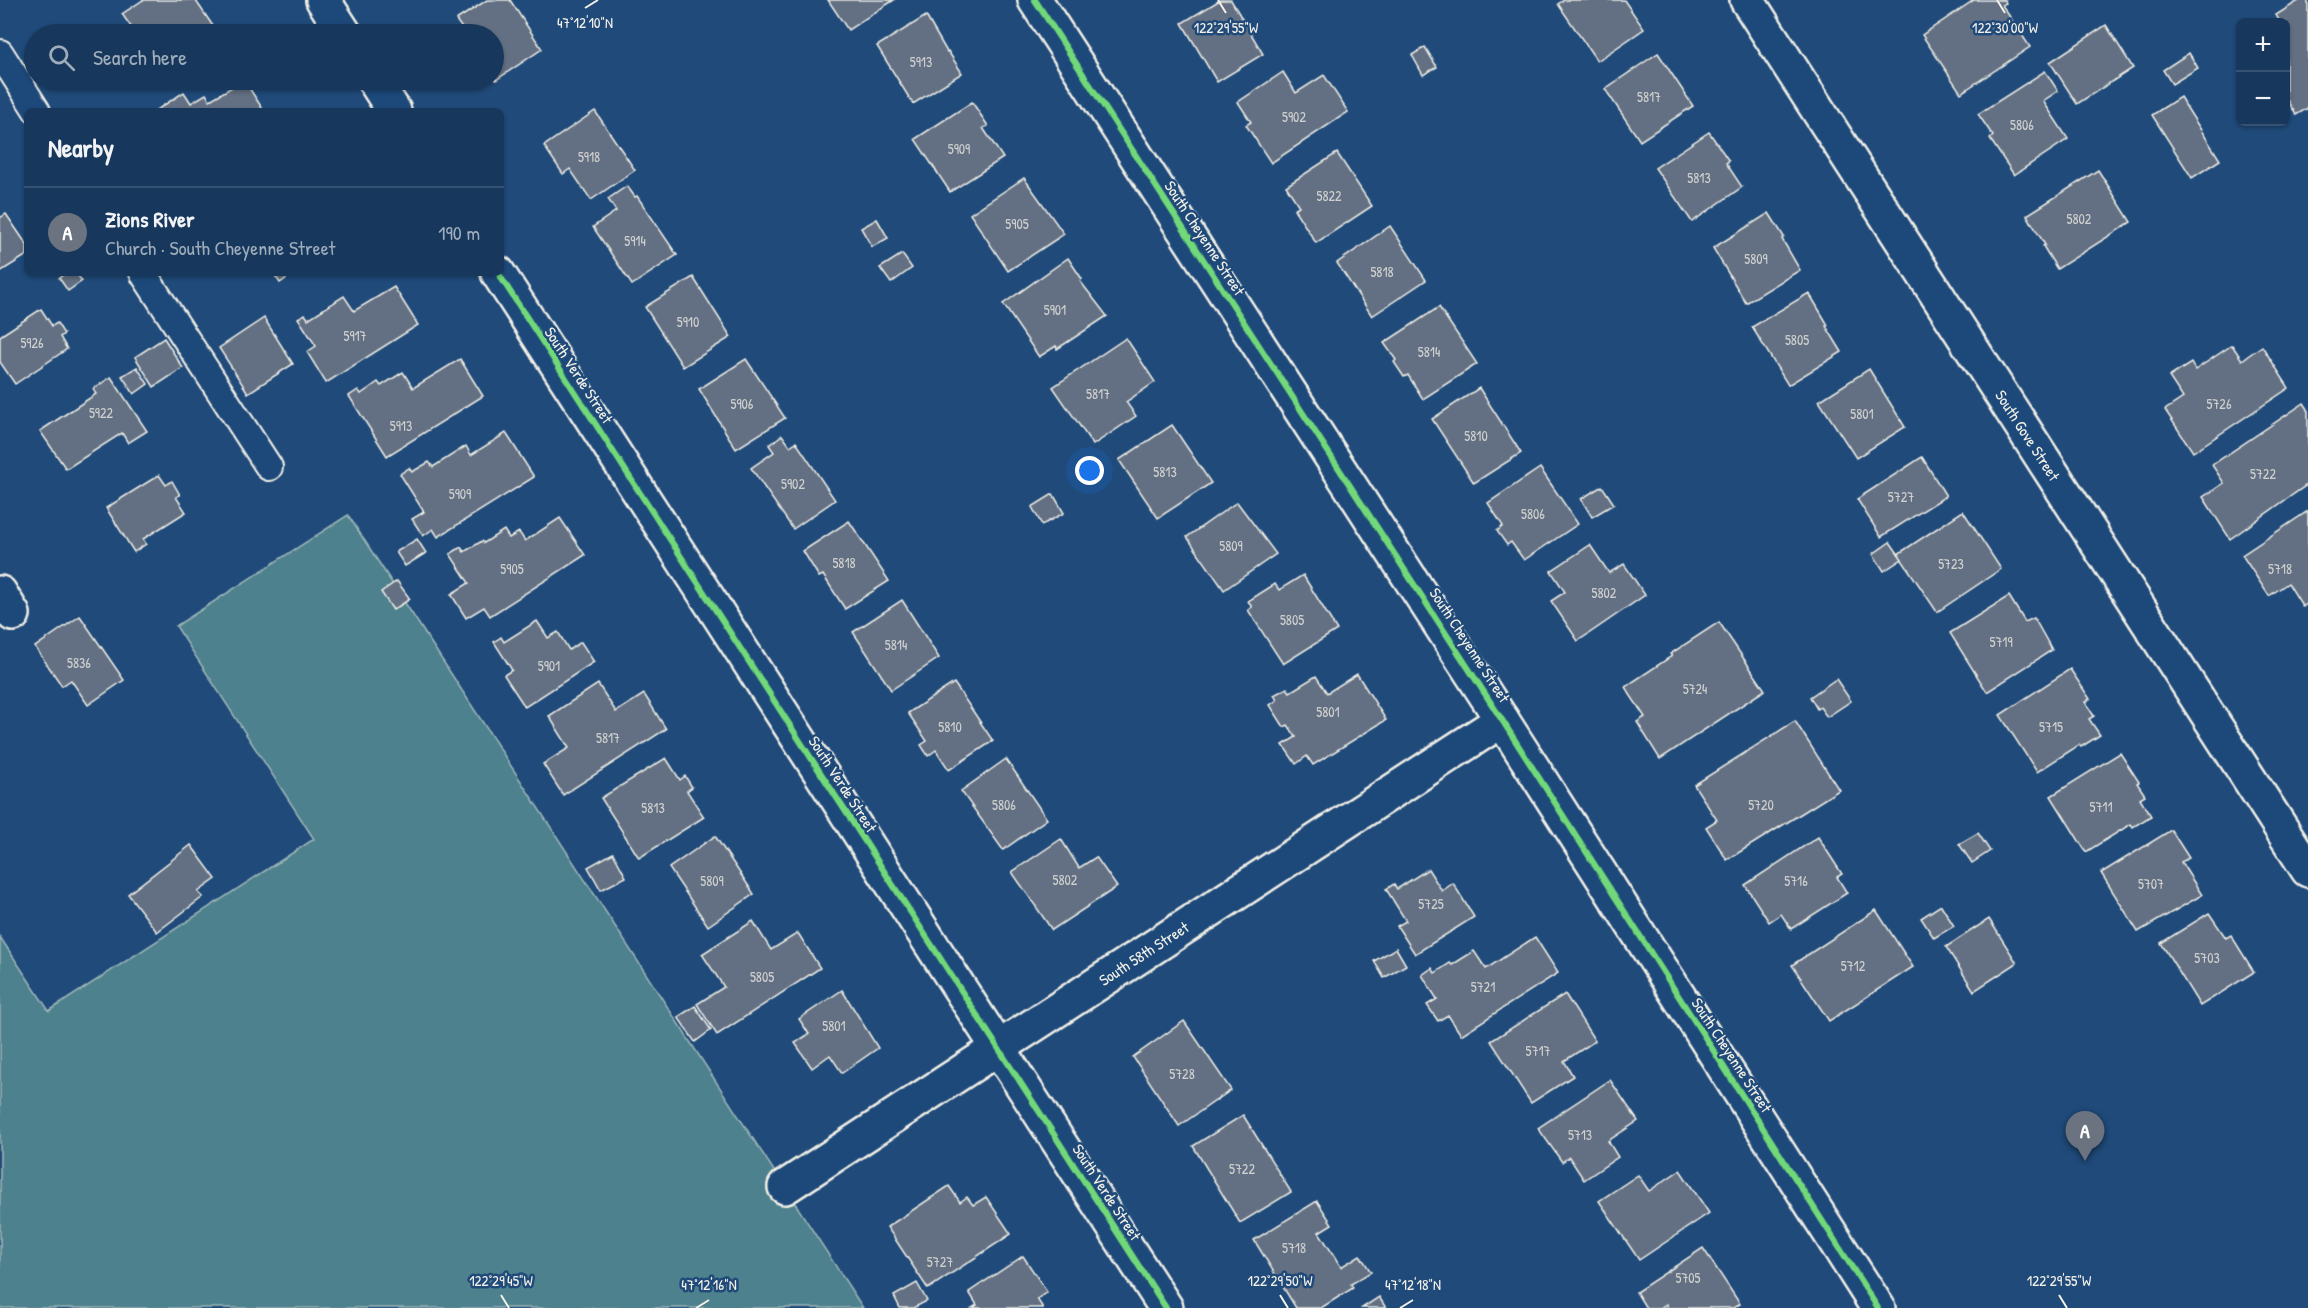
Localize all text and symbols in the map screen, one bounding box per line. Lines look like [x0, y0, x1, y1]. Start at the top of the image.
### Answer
text: 47°12'10"N [557, 12, 613, 33]
text: 122°29'55"W [1194, 17, 1259, 38]
text: 122°30'00"W [1972, 17, 2039, 38]
map controls [2236, 18, 2290, 126]
button: + [2236, 18, 2290, 72]
search box [24, 24, 504, 90]
icon: search [45, 41, 78, 74]
text: Search here [93, 42, 187, 72]
house number: 5913 [910, 52, 932, 71]
button: − [2236, 72, 2290, 126]
house number: 5817 [1637, 87, 1661, 106]
house number: 5902 [1282, 107, 1306, 126]
house number: 5806 [2010, 115, 2034, 134]
text: Nearby [48, 130, 114, 165]
house number: 5909 [948, 139, 970, 158]
house number: 5918 [578, 147, 600, 166]
house number: 5813 [1687, 168, 1711, 187]
street label: South Cheyenne Street [1160, 176, 1251, 300]
house number: 5822 [1316, 186, 1342, 205]
text: Zions River [105, 204, 194, 234]
house number: 5802 [2067, 209, 2092, 228]
house number: 5905 [1005, 214, 1029, 233]
text: A [63, 219, 72, 246]
text: 190 m [438, 219, 480, 246]
house number: 5914 [624, 231, 646, 250]
text: Church · South Cheyenne Street [105, 234, 335, 261]
house number: 5809 [1744, 249, 1768, 268]
house number: 5818 [1370, 262, 1394, 281]
house number: 5901 [1044, 300, 1066, 319]
house number: 5910 [677, 312, 699, 331]
street label: South Verde Street [540, 322, 619, 428]
house number: 5917 [343, 326, 367, 345]
house number: 5805 [1785, 330, 1809, 349]
house number: 5926 [20, 333, 44, 352]
house number: 5814 [1418, 342, 1440, 361]
house number: 5817 [1086, 384, 1110, 403]
street label: South Gove Street [1990, 386, 2065, 485]
house number: 5906 [731, 394, 754, 413]
house number: 5726 [2207, 394, 2232, 413]
house number: 5922 [89, 403, 114, 422]
house number: 5801 [1850, 404, 1874, 423]
house number: 5913 [390, 416, 412, 435]
house number: 5810 [1464, 426, 1488, 445]
your location [1075, 456, 1104, 485]
house number: 5813 [1153, 462, 1177, 481]
house number: 5722 [2250, 464, 2276, 483]
house number: 5902 [781, 474, 805, 493]
house number: 5909 [449, 484, 471, 503]
house number: 5727 [1888, 487, 1914, 506]
house number: 5806 [1521, 504, 1545, 523]
house number: 5809 [1219, 536, 1243, 555]
house number: 5818 [832, 553, 856, 572]
house number: 5723 [1938, 554, 1964, 573]
house number: 5905 [500, 559, 524, 578]
house number: 5718 [2268, 559, 2292, 578]
street label: South Cheyenne Street [1425, 583, 1516, 707]
house number: 5802 [1592, 583, 1617, 602]
house number: 5805 [1280, 610, 1304, 629]
house number: 5719 [1989, 632, 2013, 651]
house number: 5814 [885, 635, 907, 654]
house number: 5836 [67, 653, 91, 672]
house number: 5901 [538, 656, 560, 675]
house number: 5724 [1683, 679, 1707, 698]
house number: 5801 [1316, 702, 1340, 721]
house number: 5810 [938, 717, 962, 736]
house number: 5715 [2039, 717, 2063, 736]
house number: 5817 [596, 728, 620, 747]
street label: South Verde Street [804, 731, 883, 837]
house number: 5806 [992, 795, 1016, 814]
house number: 5720 [1748, 795, 1774, 814]
house number: 5711 [2089, 797, 2113, 816]
house number: 5813 [641, 798, 665, 817]
house number: 5802 [1053, 870, 1078, 889]
house number: 5809 [700, 871, 724, 890]
house number: 5716 [1784, 871, 1808, 890]
house number: 5707 [2138, 874, 2164, 893]
house number: 5725 [1418, 894, 1444, 913]
street label: South 58th Street [1094, 916, 1193, 991]
house number: 5703 [2194, 948, 2220, 967]
house number: 5712 [1841, 956, 1866, 975]
house number: 5805 [750, 967, 774, 986]
house number: 5721 [1471, 977, 1495, 996]
street label: South Cheyenne Street [1687, 993, 1778, 1117]
house number: 5801 [822, 1016, 846, 1035]
house number: 5717 [1526, 1041, 1550, 1060]
house number: 5728 [1169, 1064, 1195, 1083]
pin: A [2066, 1112, 2104, 1161]
house number: 5713 [1568, 1125, 1592, 1144]
street label: South Verde Street [1068, 1139, 1147, 1245]
house number: 5722 [1229, 1159, 1255, 1178]
house number: 5718 [1282, 1238, 1306, 1257]
house number: 5727 [927, 1252, 953, 1271]
house number: 5705 [1675, 1268, 1701, 1287]
text: 122°29'45"W [469, 1270, 534, 1291]
text: 122°29'50"W [1248, 1270, 1313, 1291]
text: 122°29'55"W [2027, 1270, 2092, 1291]
text: 47°12'16"N [681, 1274, 737, 1295]
text: 47°12'18"N [1385, 1274, 1441, 1295]

